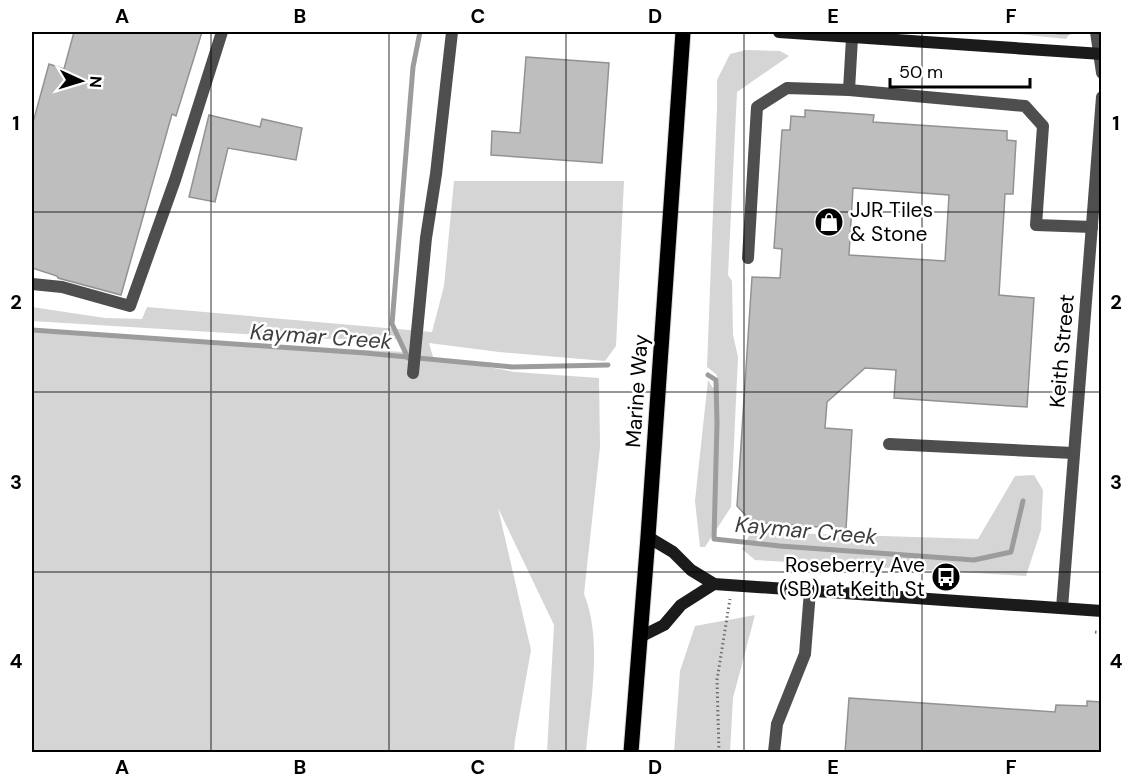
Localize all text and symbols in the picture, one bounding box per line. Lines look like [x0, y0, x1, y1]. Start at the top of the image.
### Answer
text: A [115, 3, 129, 29]
text: B [294, 3, 306, 29]
text: C [471, 3, 485, 29]
text: D [648, 3, 662, 29]
text: E [827, 3, 839, 29]
text: F [1005, 3, 1017, 29]
north arrow [51, 51, 111, 111]
scale bar [890, 51, 1030, 89]
text: 50 m [899, 60, 943, 84]
text: N [85, 75, 106, 89]
text: 1 [12, 110, 20, 136]
text: 1 [1112, 110, 1120, 136]
place label: JJR Tiles & Stone [850, 196, 933, 248]
shop icon: JJR Tiles & Stone [813, 206, 845, 238]
text: 2 [10, 289, 22, 315]
text: 2 [1110, 289, 1122, 315]
street label: Keith Street [1043, 293, 1081, 409]
water label: Kaymar Creek [249, 317, 394, 356]
street label: Marine Way [619, 333, 655, 449]
text: 3 [10, 469, 22, 495]
text: 3 [1110, 469, 1122, 495]
water label: Kaymar Creek [734, 510, 879, 551]
place label: Roseberry Ave (SB) at Keith St [779, 551, 925, 603]
bus stop icon: Roseberry Ave (SB) at Keith St [930, 561, 962, 593]
text: 4 [10, 648, 23, 674]
text: 4 [1110, 648, 1123, 674]
text: A [115, 754, 129, 780]
text: B [294, 754, 306, 780]
text: C [471, 754, 485, 780]
text: D [648, 754, 662, 780]
text: E [827, 754, 839, 780]
text: F [1005, 754, 1017, 780]

